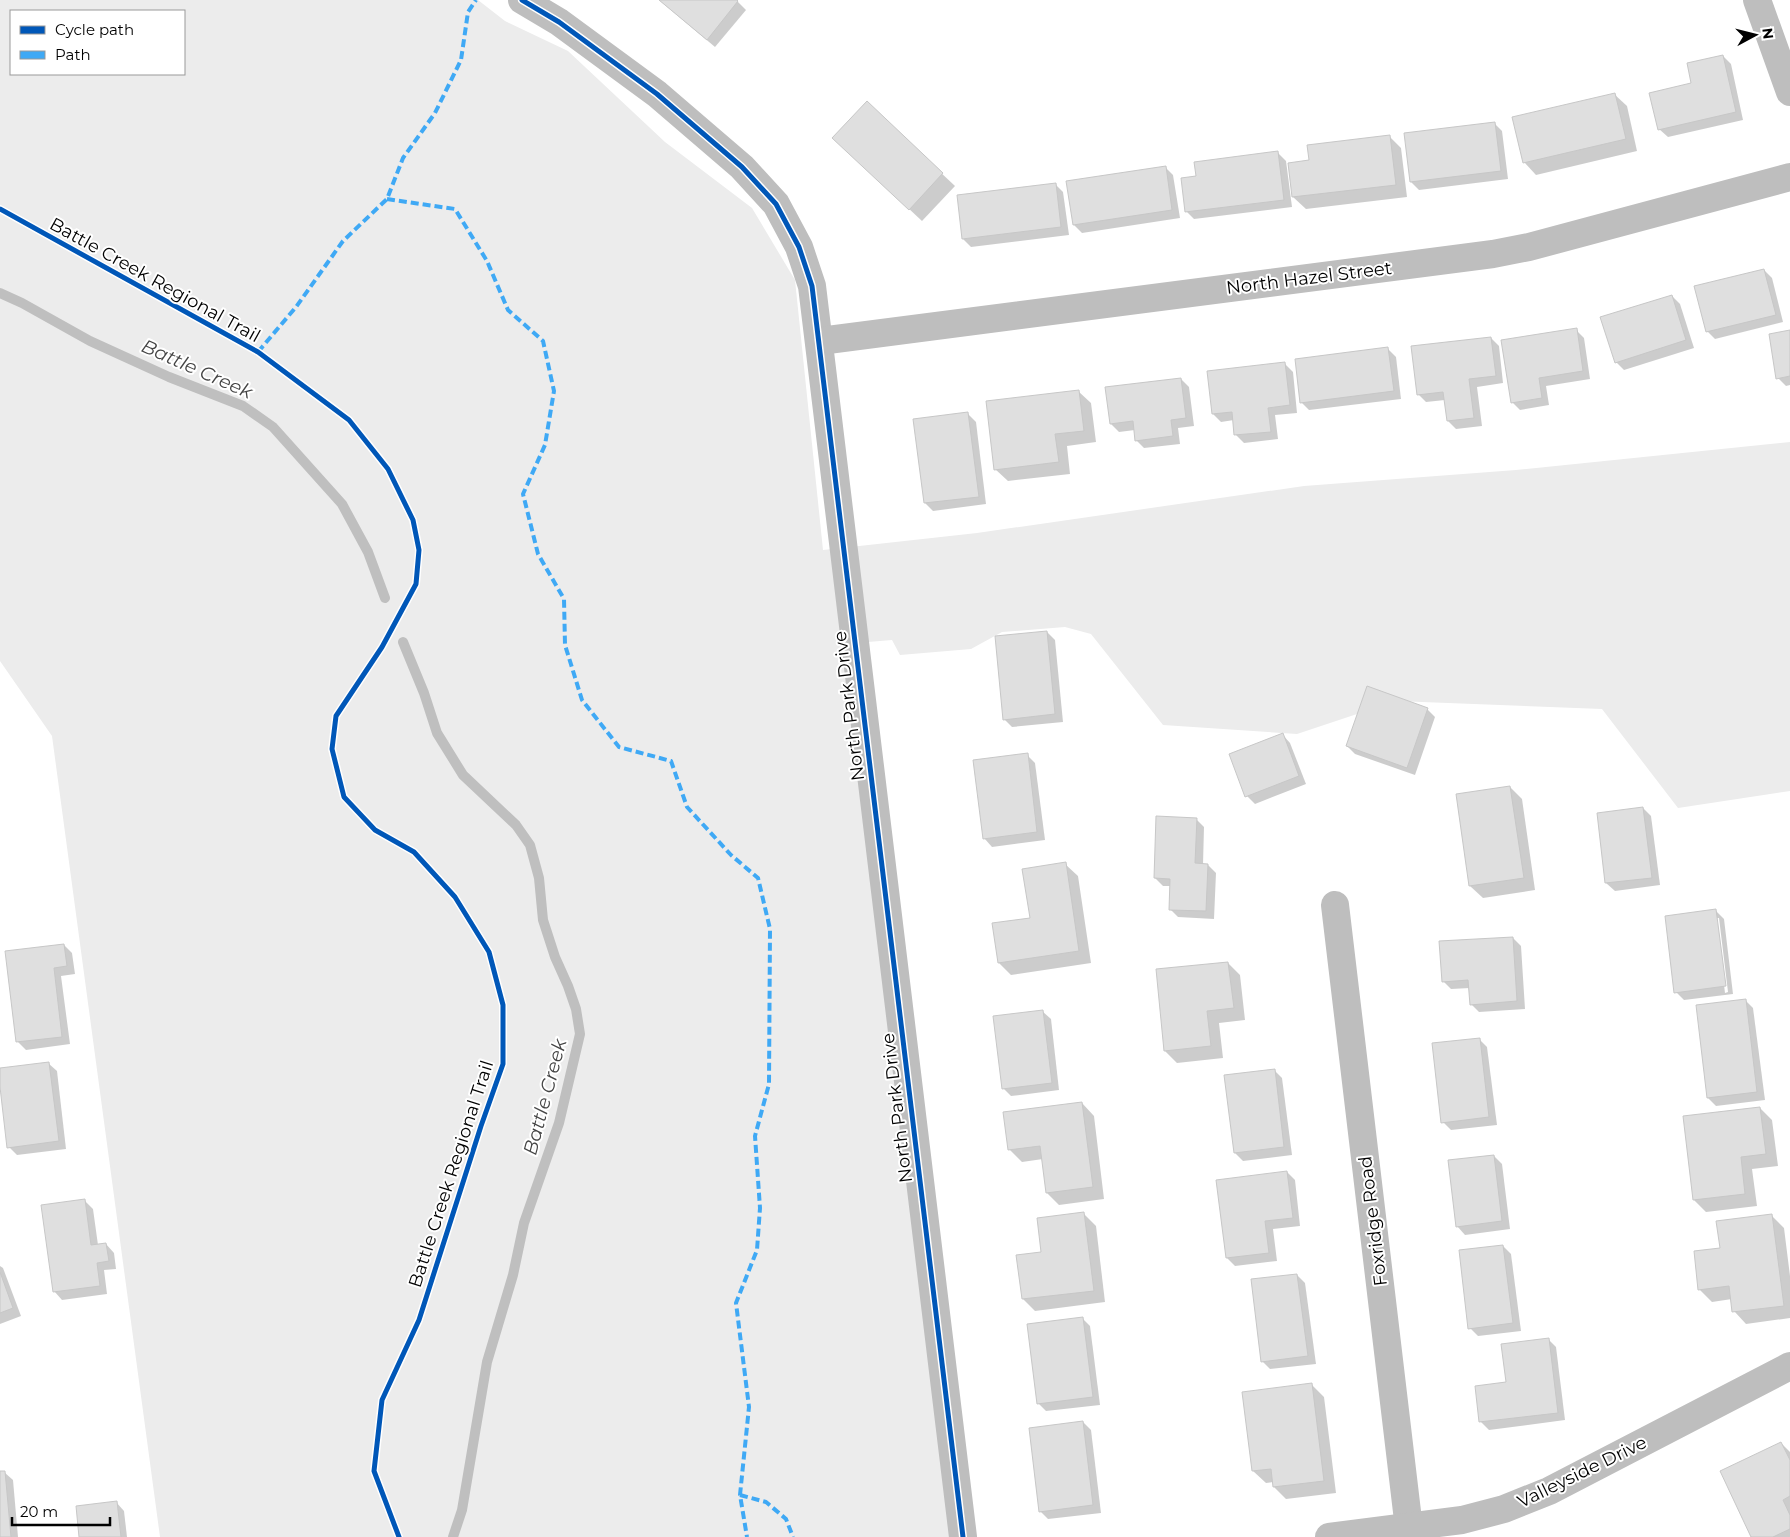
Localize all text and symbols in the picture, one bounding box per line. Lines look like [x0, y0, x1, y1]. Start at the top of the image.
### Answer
legend [10, 10, 185, 75]
north arrow [1730, 10, 1780, 60]
text: Cycle path [55, 20, 134, 39]
text: N [1758, 27, 1778, 40]
text: Path [55, 45, 91, 64]
street label: Battle Creek Regional Trail [46, 213, 264, 347]
street label: North Hazel Street [1225, 257, 1393, 299]
water label: Battle Creek [138, 334, 257, 404]
street label: North Park Drive [829, 630, 869, 782]
street label: North Park Drive [877, 1032, 917, 1184]
water label: Battle Creek [518, 1036, 572, 1158]
street label: Battle Creek Regional Trail [404, 1058, 498, 1290]
street label: Foxridge Road [1354, 1155, 1392, 1287]
street label: Valleyside Drive [1514, 1431, 1650, 1513]
scale bar [12, 1494, 110, 1526]
text: 20 m [20, 1502, 58, 1521]

